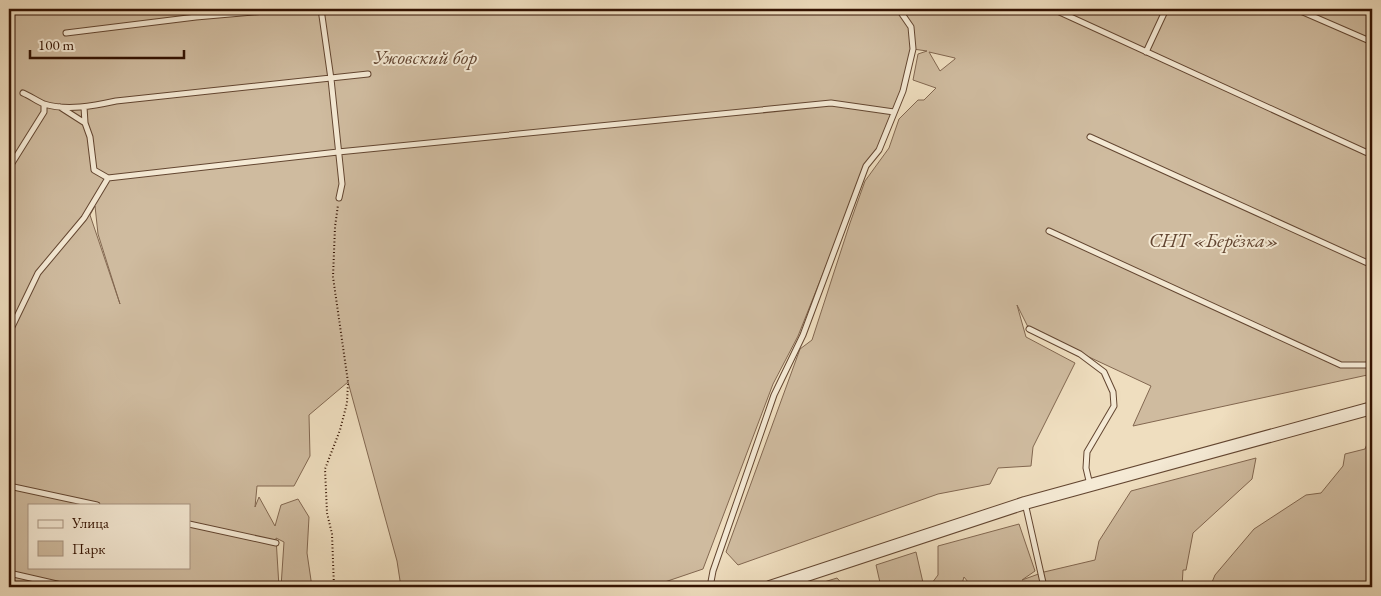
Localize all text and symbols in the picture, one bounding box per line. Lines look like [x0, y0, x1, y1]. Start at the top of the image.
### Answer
scale bar [30, 28, 184, 60]
text: 100 m [38, 35, 75, 54]
park label: Ужовский бор [373, 44, 477, 70]
park label: СНТ «Берёзка» [1149, 227, 1279, 253]
legend [28, 504, 190, 568]
text: Улица [71, 513, 109, 532]
text: Парк [72, 539, 105, 558]

